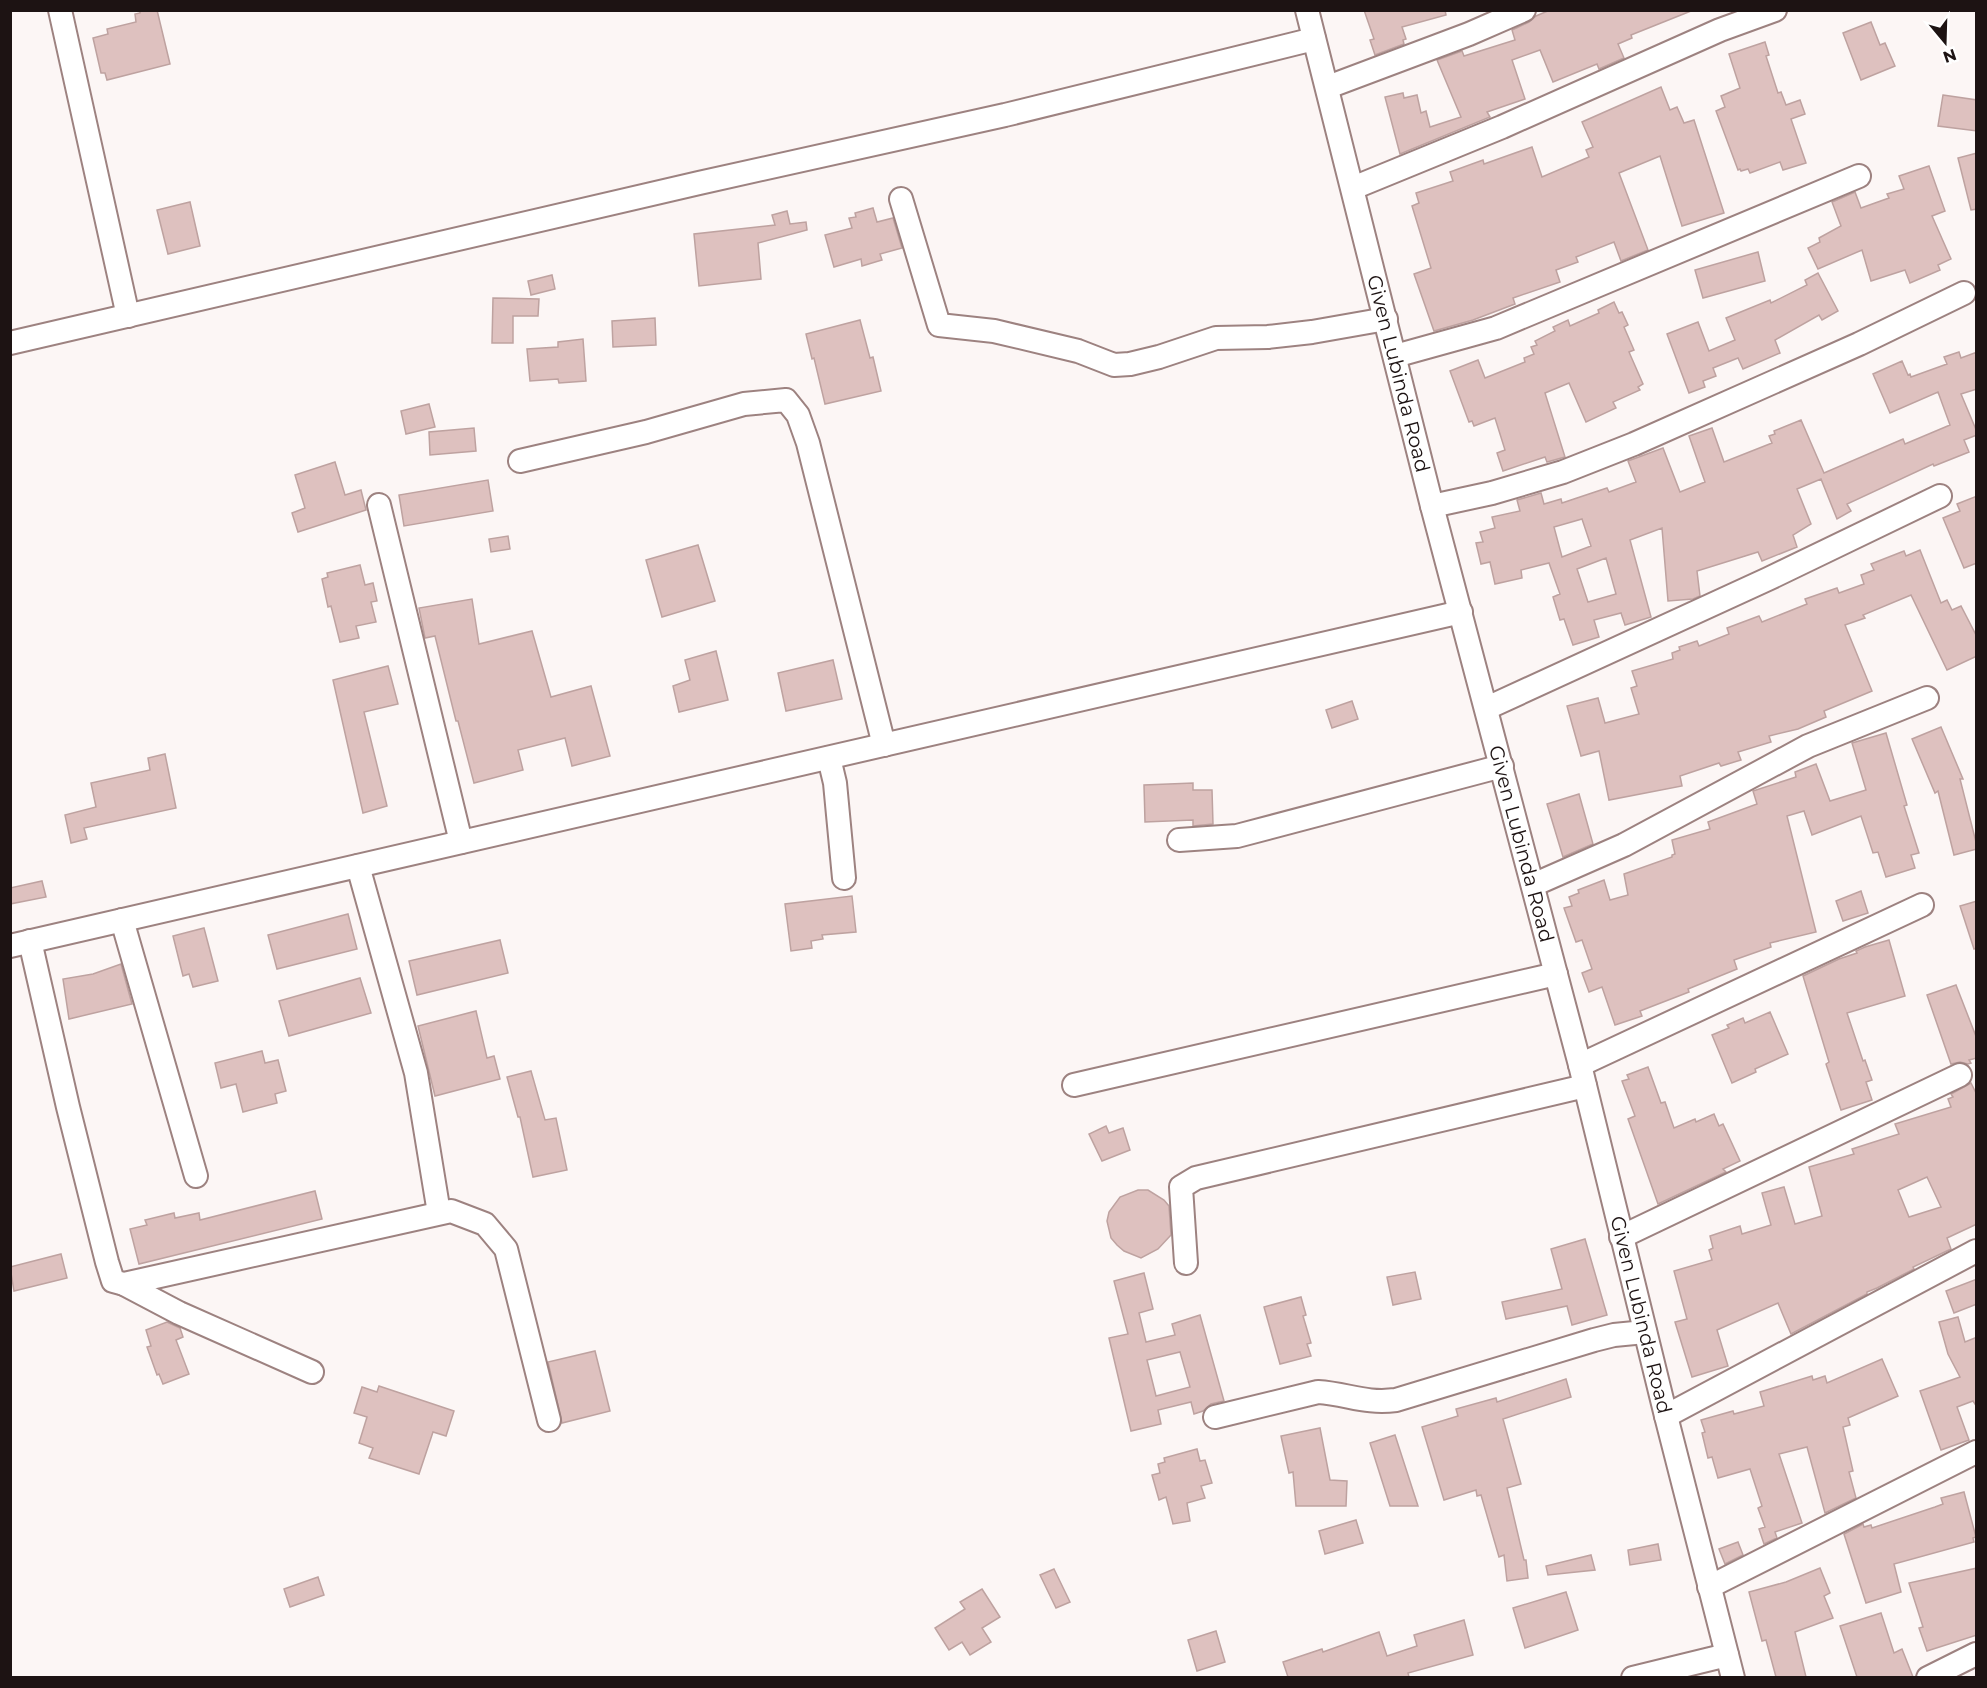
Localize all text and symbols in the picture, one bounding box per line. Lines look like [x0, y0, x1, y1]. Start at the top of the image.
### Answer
north arrow [1915, 12, 1975, 72]
text: N [1941, 45, 1959, 67]
street label: Given Lubinda Road [1362, 272, 1435, 475]
street label: Given Lubinda Road [1484, 743, 1559, 945]
street label: Given Lubinda Road [1605, 1213, 1677, 1416]

